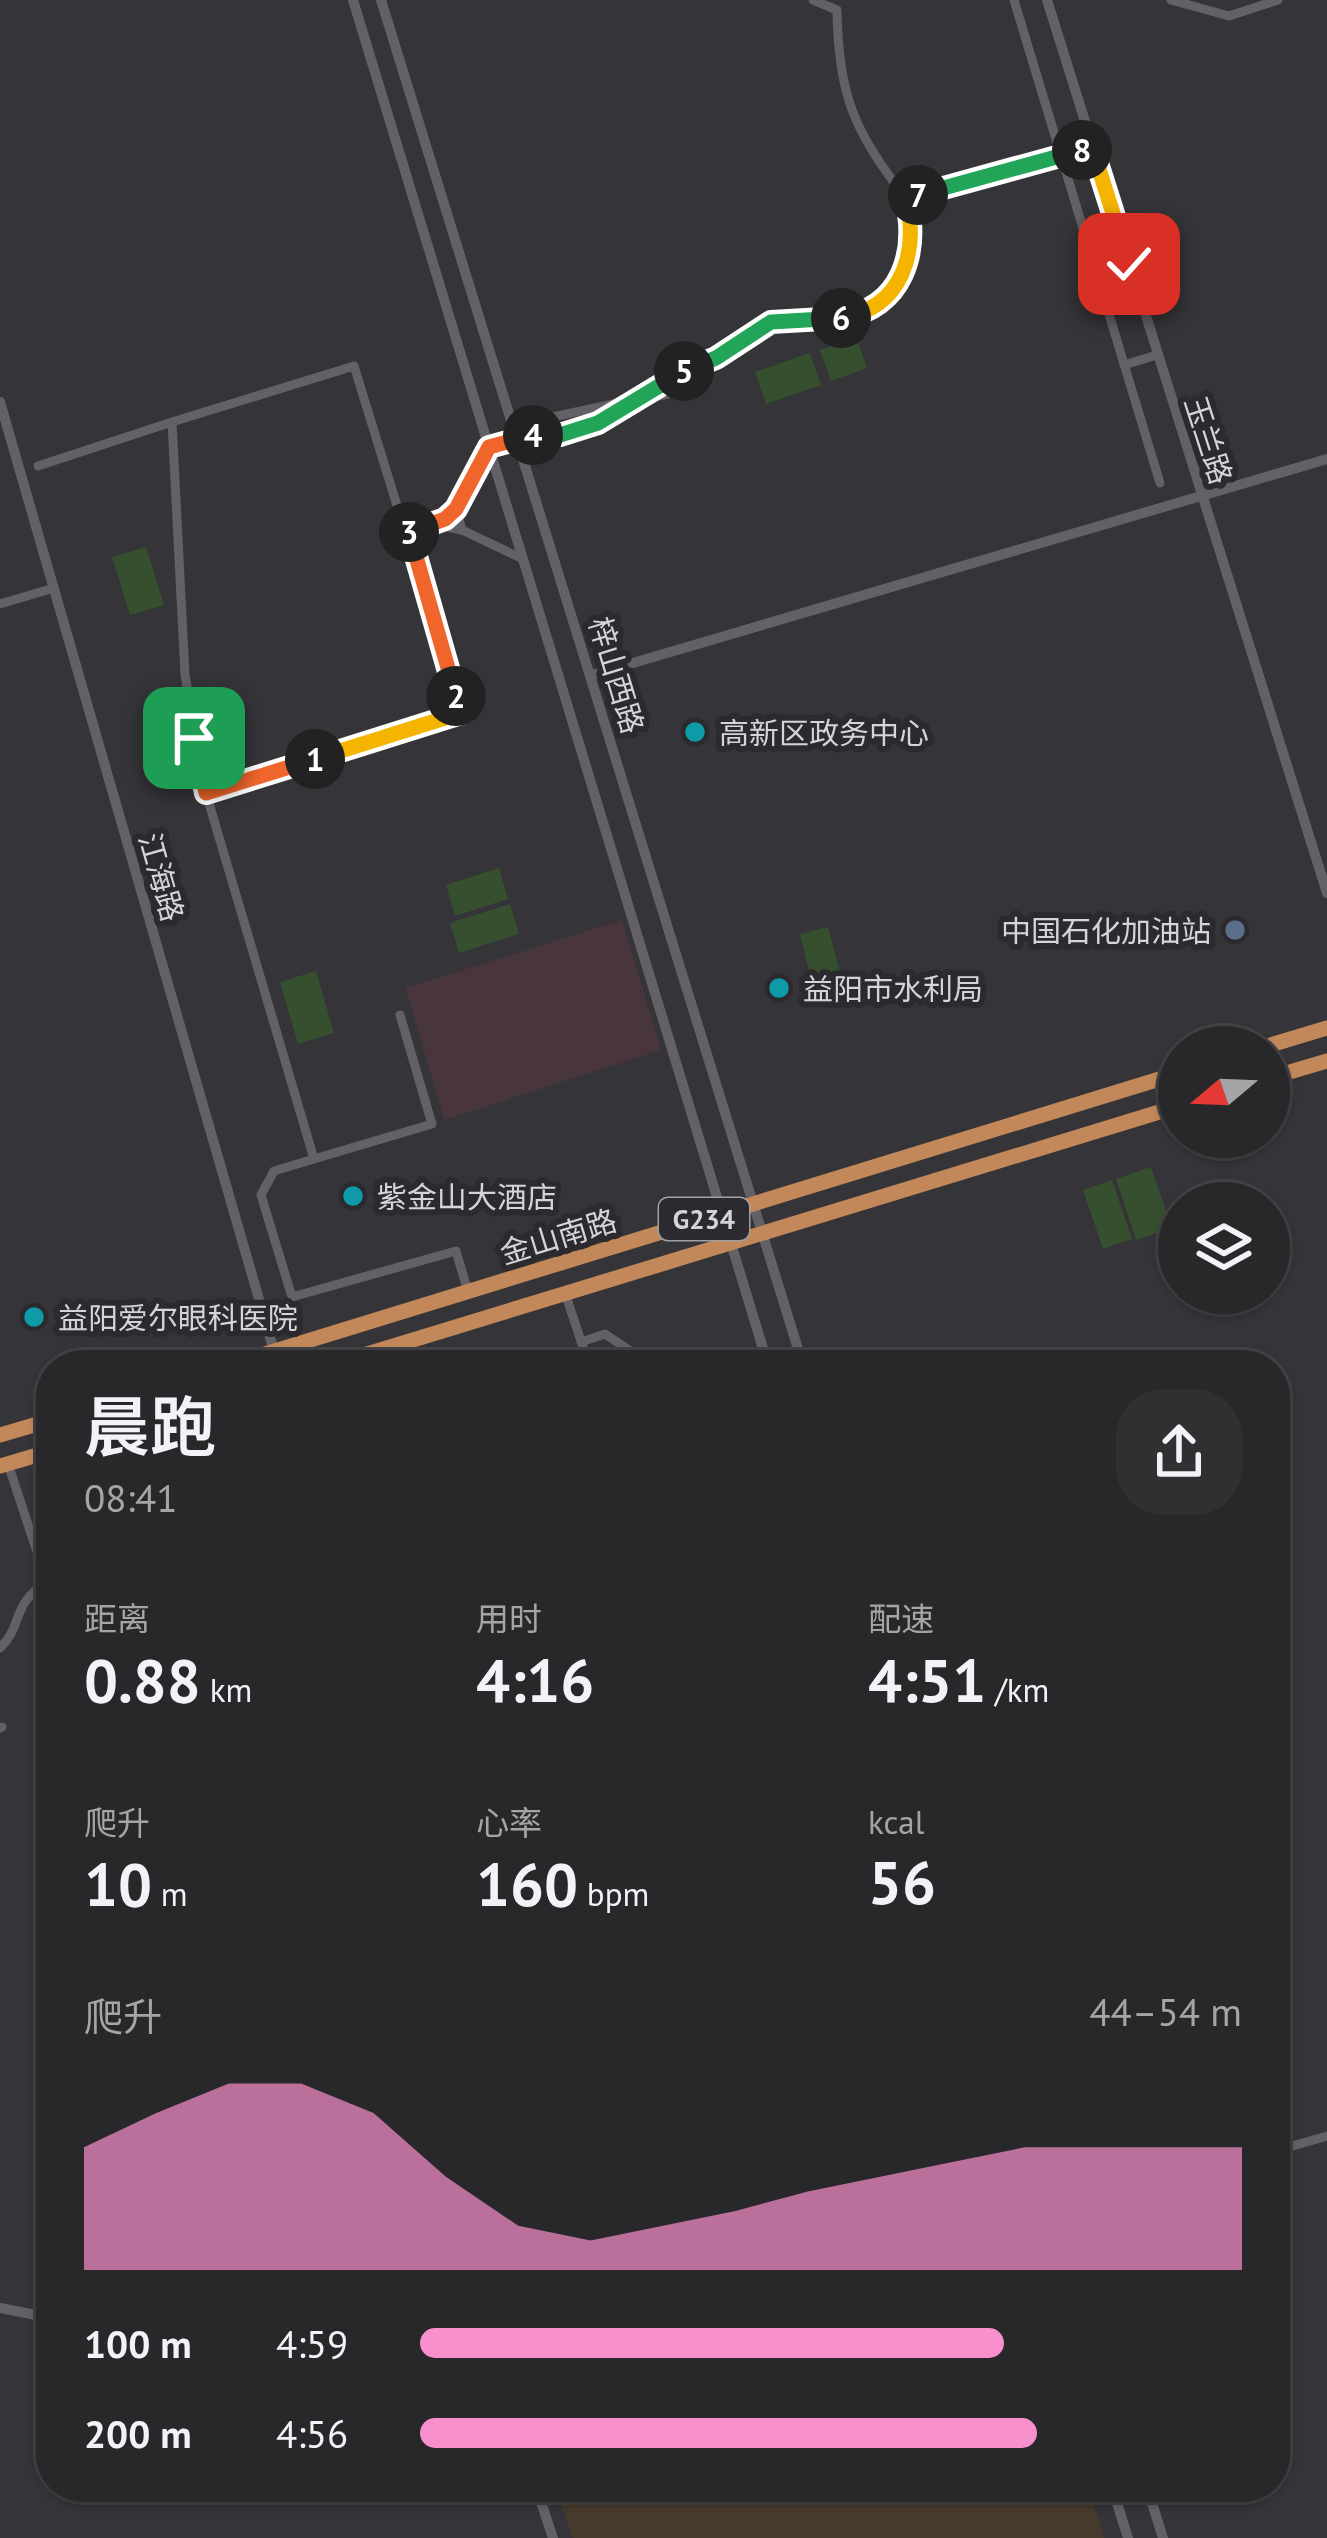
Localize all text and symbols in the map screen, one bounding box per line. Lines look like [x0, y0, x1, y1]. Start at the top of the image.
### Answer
pin: 8 [1052, 120, 1112, 180]
text: 8 [1073, 128, 1091, 171]
pin: 7 [888, 165, 948, 225]
text: 7 [909, 173, 927, 216]
pin [1078, 213, 1180, 315]
icon: check [1096, 231, 1162, 297]
pin: 6 [811, 288, 871, 348]
text: 6 [832, 296, 850, 339]
pin: 5 [654, 341, 714, 401]
text: 5 [675, 349, 693, 392]
street label: 玉兰路 [1177, 391, 1241, 489]
pin: 4 [503, 405, 563, 465]
text: 4 [524, 413, 542, 456]
pin: 3 [379, 502, 439, 562]
text: 3 [400, 510, 418, 553]
street label: 梓山西路 [581, 612, 653, 738]
pin: 2 [426, 666, 486, 726]
text: 2 [447, 674, 465, 717]
pin [143, 687, 245, 789]
icon: arrive [161, 705, 227, 771]
place label: 高新区政务中心 [719, 713, 929, 752]
marker: 高新区政务中心 [682, 719, 708, 745]
pin: 1 [285, 729, 345, 789]
text: 1 [306, 737, 324, 780]
street label: 江海路 [131, 828, 193, 926]
place label: 中国石化加油站 [1001, 911, 1211, 950]
marker: 中国石化加油站 [1222, 917, 1248, 943]
place label: 益阳市水利局 [803, 969, 983, 1008]
marker: 益阳市水利局 [766, 975, 792, 1001]
north arrow [1158, 1026, 1290, 1158]
map controls [1158, 1026, 1290, 1314]
place label: 紫金山大酒店 [377, 1177, 557, 1216]
button: layers [1158, 1182, 1290, 1314]
marker: 紫金山大酒店 [340, 1183, 366, 1209]
road number: G234 [659, 1198, 749, 1240]
street label: 金山南路 [495, 1200, 621, 1272]
place label: 益阳爱尔眼科医院 [58, 1298, 298, 1337]
marker: 益阳爱尔眼科医院 [21, 1304, 47, 1330]
text: 晨跑 [84, 1384, 216, 1469]
button: share [1116, 1389, 1242, 1515]
text: 08:41 [84, 1472, 178, 1523]
text: 距离 [84, 1597, 150, 1640]
text: 用时 [476, 1597, 542, 1640]
text: 配速 [868, 1597, 934, 1640]
text: 0.88 [84, 1641, 201, 1719]
text: 4:16 [476, 1641, 594, 1719]
text: 4:51 [868, 1641, 986, 1719]
text: km [201, 1668, 252, 1711]
text: /km [986, 1668, 1049, 1711]
text: kcal [868, 1800, 924, 1843]
text: 爬升 [84, 1801, 150, 1844]
text: 心率 [476, 1801, 542, 1844]
text: 56 [868, 1843, 936, 1921]
text: 10 [84, 1845, 152, 1923]
text: 160 [476, 1845, 578, 1923]
text: m [152, 1872, 188, 1915]
text: bpm [578, 1872, 649, 1915]
text: 44–54 m [1089, 1986, 1242, 2037]
text: 爬升 [84, 1991, 162, 2042]
text: 100 m [84, 2318, 192, 2369]
text: 4:59 [276, 2318, 348, 2369]
text: 200 m [84, 2408, 192, 2459]
text: 4:56 [276, 2408, 348, 2459]

